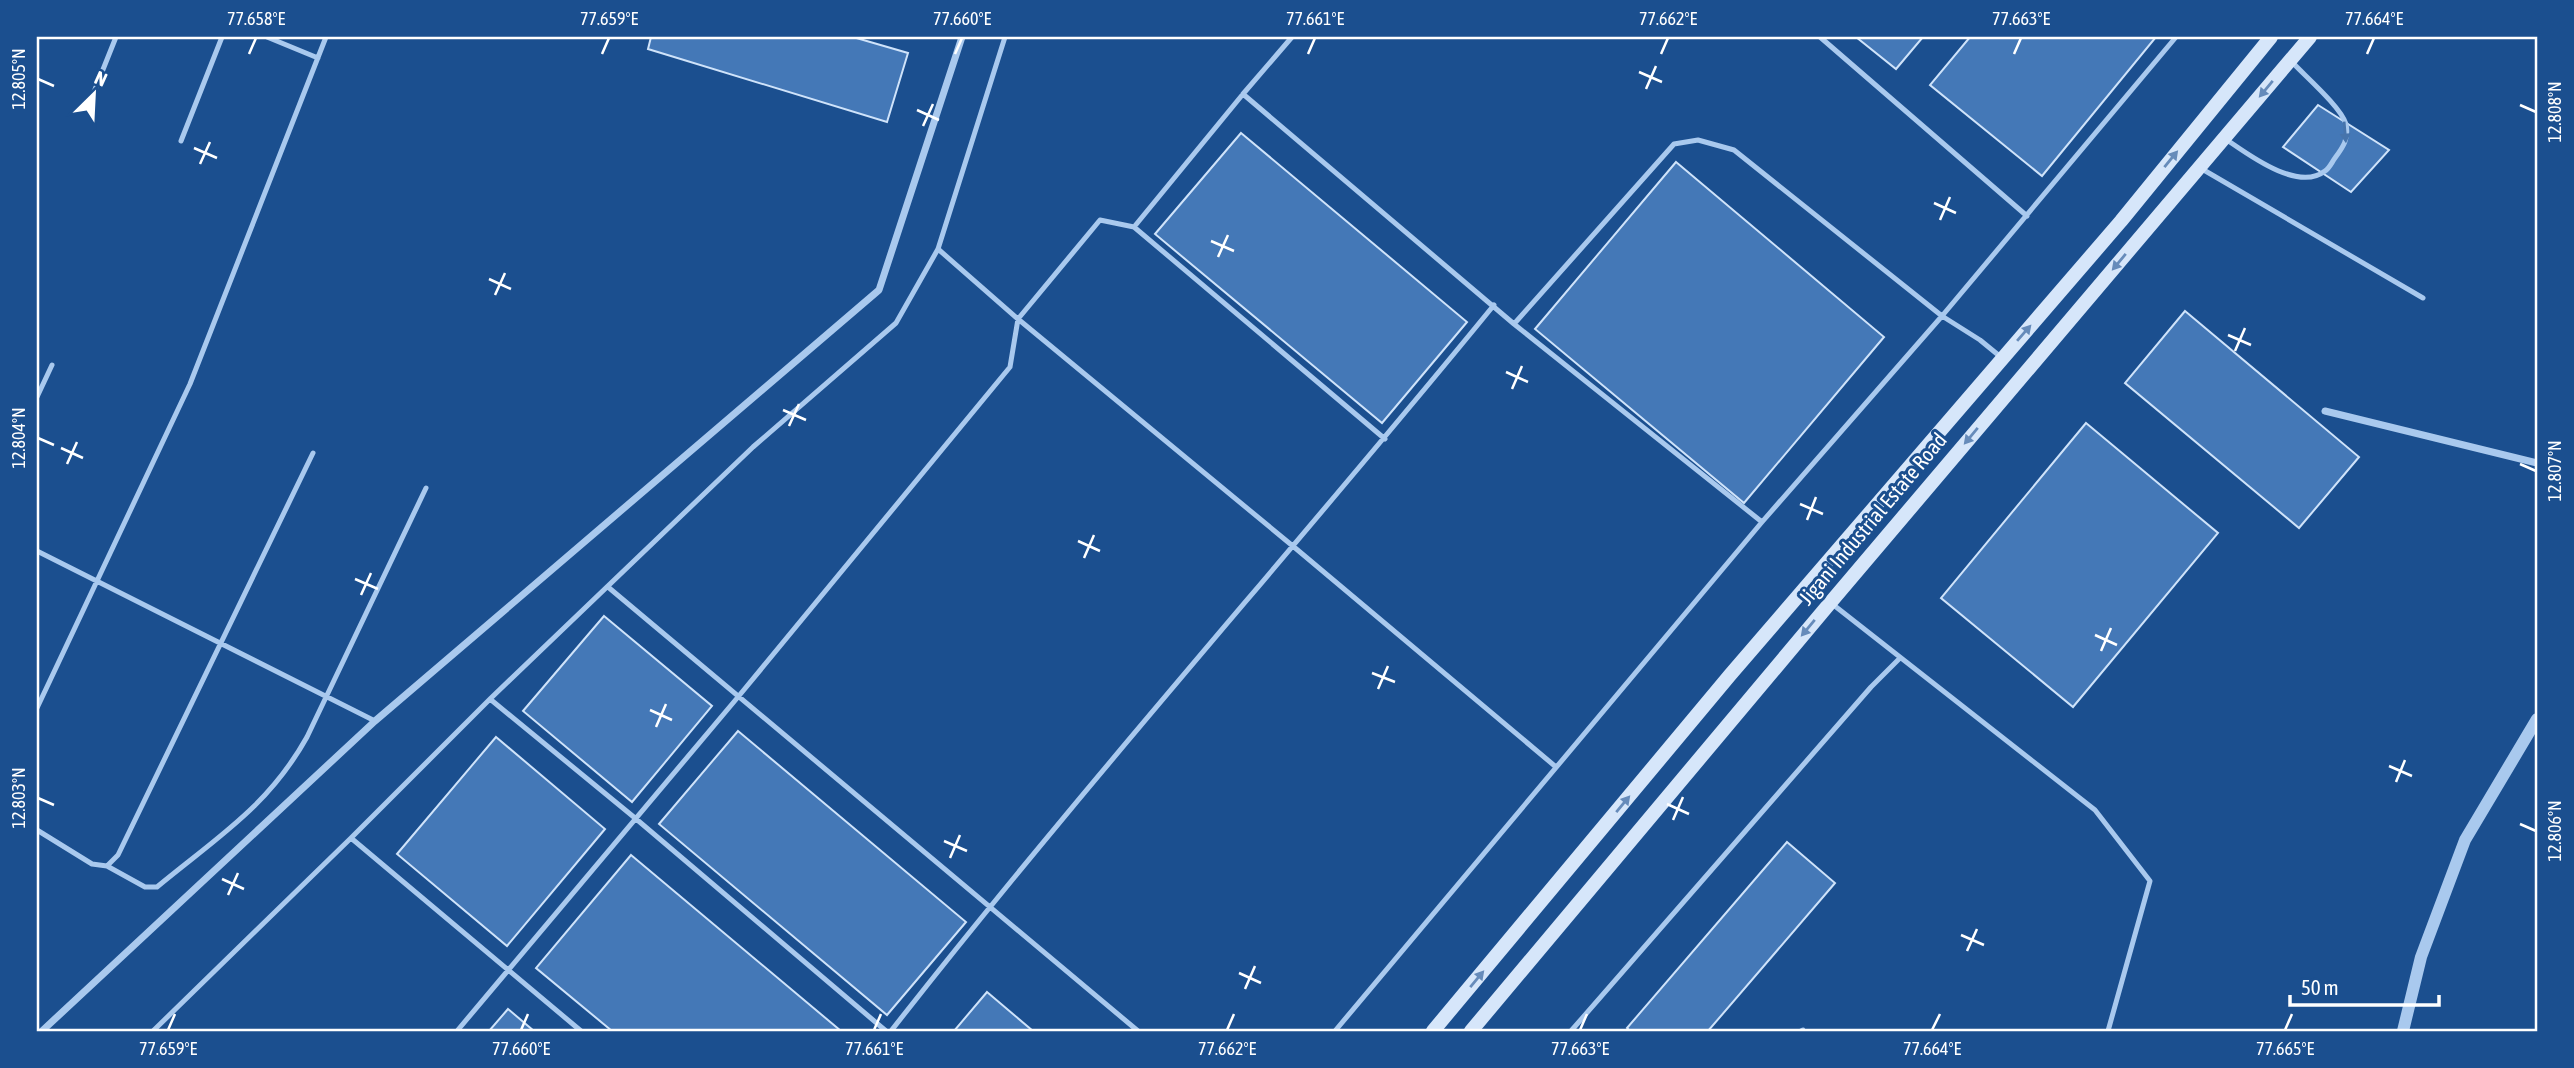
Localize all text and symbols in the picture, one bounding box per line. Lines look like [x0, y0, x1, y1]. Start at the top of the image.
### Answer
text: 77.658°E [227, 8, 285, 29]
text: 77.659°E [580, 8, 638, 29]
text: 77.660°E [933, 8, 991, 29]
text: 77.661°E [1286, 8, 1344, 29]
text: 77.662°E [1639, 8, 1697, 29]
text: 77.663°E [1992, 8, 2050, 29]
text: 77.664°E [2345, 8, 2403, 29]
text: 12.805°N [8, 48, 29, 110]
north arrow [60, 60, 130, 130]
text: N [91, 66, 111, 91]
one-way arrow [2258, 80, 2274, 98]
text: 12.808°N [2544, 81, 2565, 143]
one-way arrow [2340, 121, 2351, 143]
one-way arrow [2164, 151, 2179, 169]
one-way arrow [2112, 254, 2127, 271]
one-way arrow [2016, 324, 2031, 341]
text: 12.804°N [8, 407, 29, 469]
one-way arrow [1964, 427, 1979, 444]
street label: Jigani Industrial Estate Road [1793, 428, 1951, 609]
text: 12.807°N [2544, 440, 2565, 502]
one-way arrow [1801, 619, 1816, 637]
text: 12.803°N [8, 767, 29, 829]
one-way arrow [1615, 796, 1630, 814]
text: 12.806°N [2544, 800, 2565, 862]
scale bar [2290, 963, 2439, 1007]
one-way arrow [1469, 970, 1484, 987]
text: 50 m [2301, 975, 2339, 999]
text: 77.659°E [139, 1038, 197, 1059]
text: 77.660°E [492, 1038, 550, 1059]
text: 77.661°E [845, 1038, 903, 1059]
text: 77.662°E [1198, 1038, 1256, 1059]
text: 77.663°E [1551, 1038, 1609, 1059]
text: 77.664°E [1903, 1038, 1961, 1059]
text: 77.665°E [2256, 1038, 2314, 1059]

